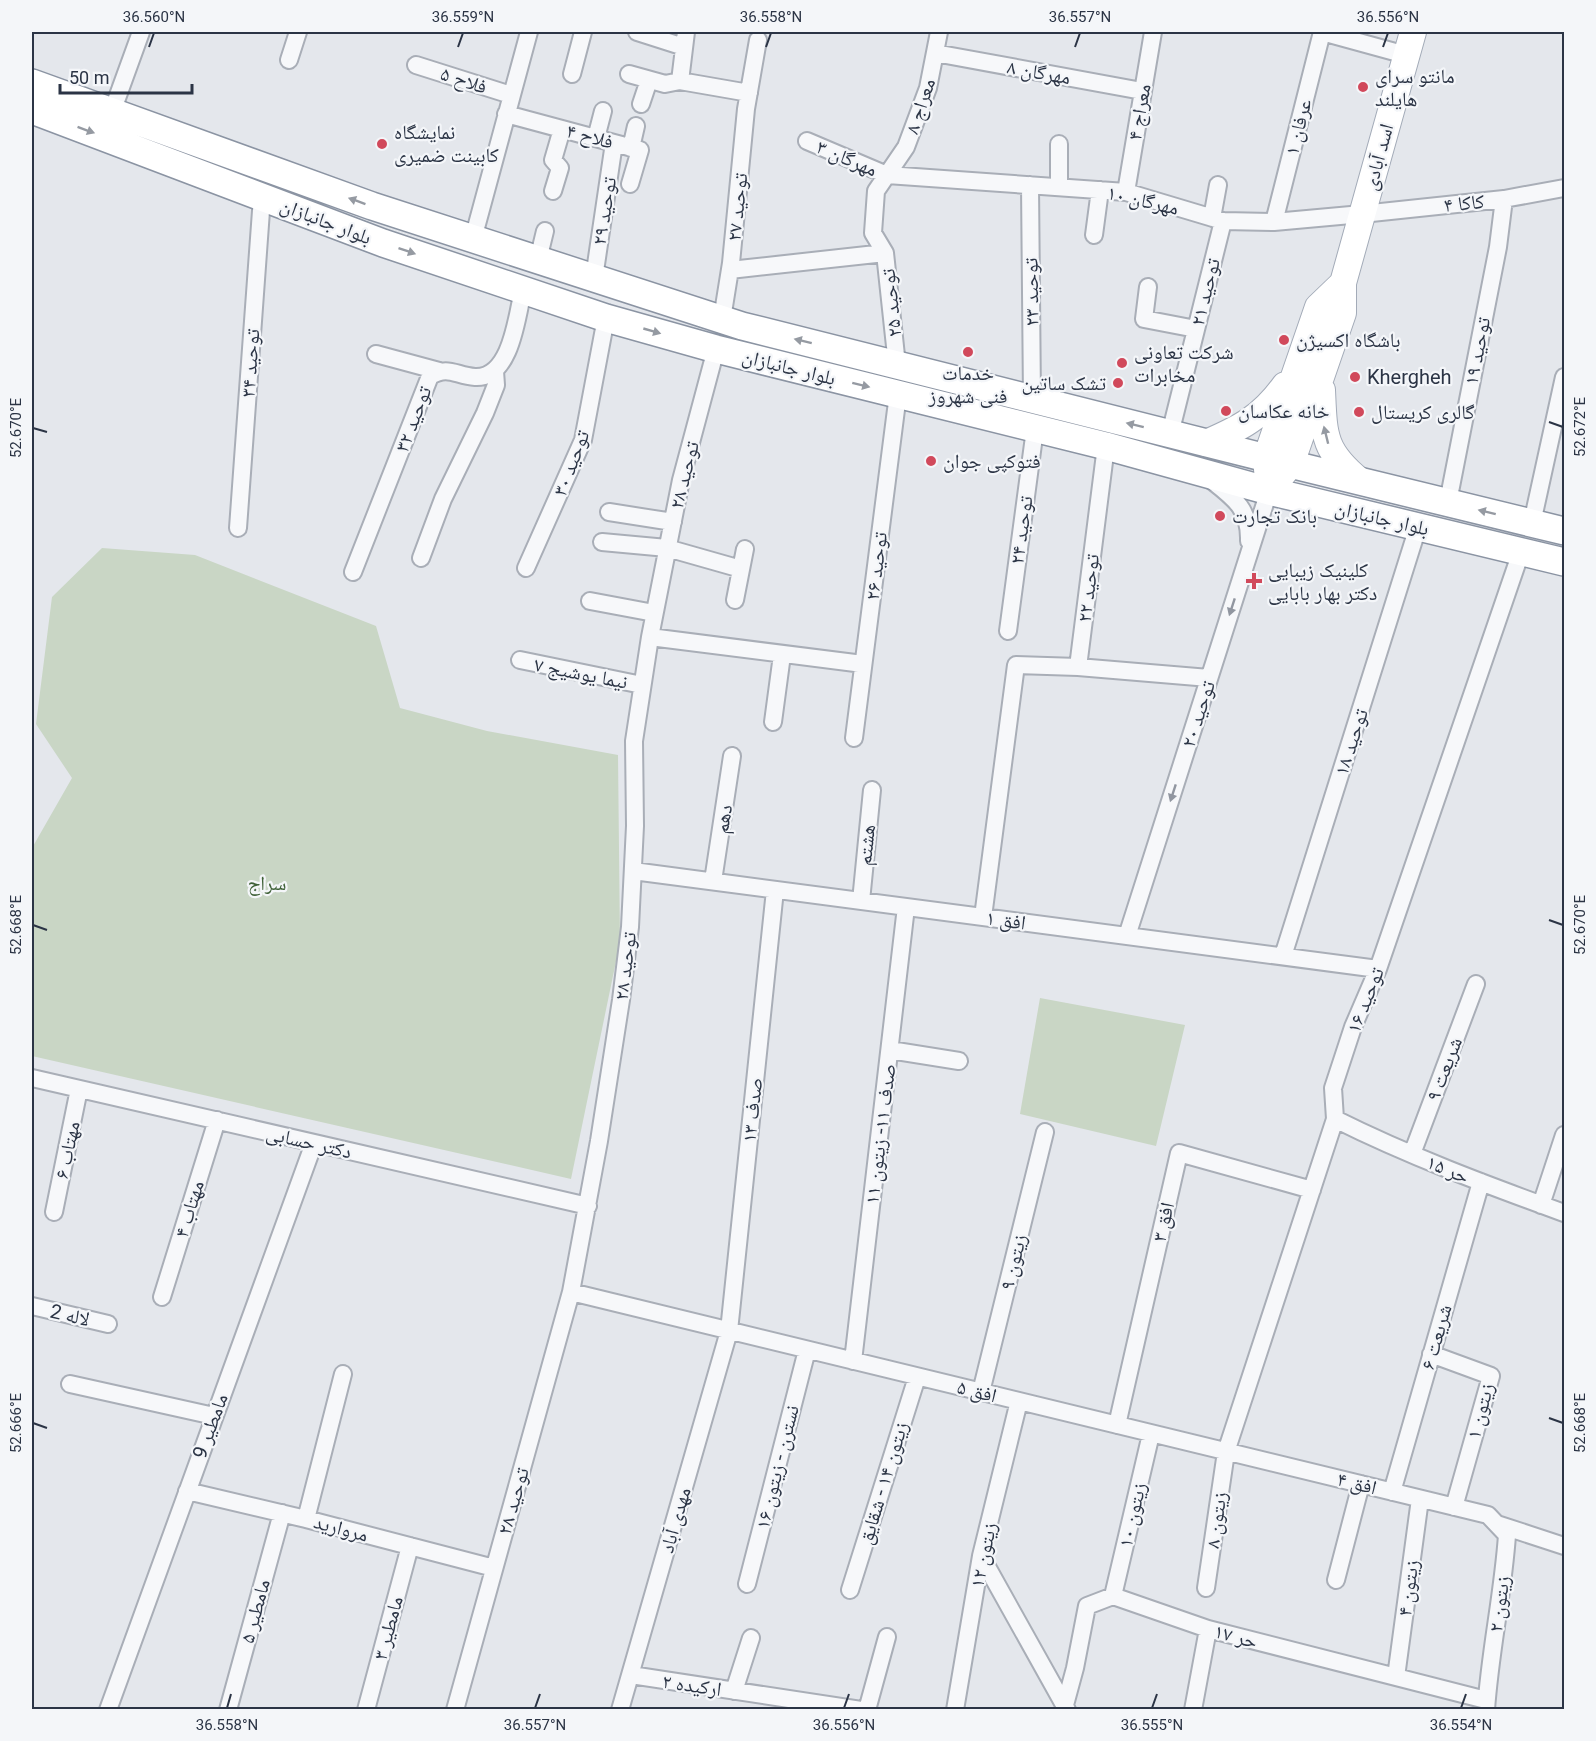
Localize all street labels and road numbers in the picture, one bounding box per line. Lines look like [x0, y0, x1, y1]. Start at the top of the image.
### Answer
street label: مهرگان ۸ [1005, 55, 1073, 89]
street label: فلاح ۵ [438, 61, 490, 100]
street label: معراج ۸ [900, 75, 941, 137]
street label: معراج ۴ [1122, 82, 1157, 142]
street label: عرفان ۱ [1279, 96, 1317, 158]
street label: فلاح ۴ [564, 118, 616, 155]
street label: اسد آبادی [1358, 121, 1398, 193]
street label: مهرگان ۳ [813, 134, 881, 182]
street label: توحید ۲۷ [721, 172, 753, 242]
street label: توحید ۲۹ [587, 175, 621, 247]
street label: مهرگان ۱۰ [1105, 180, 1181, 220]
street label: کاکا ۴ [1443, 189, 1485, 217]
street label: بلوار جانبازان [277, 193, 375, 249]
street label: توحید ۲۱ [1185, 256, 1225, 328]
street label: توحید ۲۳ [1018, 257, 1044, 326]
street label: توحید ۲۵ [875, 268, 907, 338]
street label: توحید ۱۹ [1459, 315, 1495, 387]
street label: توحید ۳۴ [236, 328, 264, 398]
street label: بلوار جانبازان [740, 344, 838, 390]
street label: توحید ۳۲ [390, 383, 437, 455]
street label: توحید ۳۰ [548, 427, 595, 499]
street label: توحید ۲۸ [664, 439, 704, 511]
street label: توحید ۲۴ [1004, 494, 1038, 566]
street label: بلوار جانبازان [1333, 496, 1431, 540]
street label: توحید ۲۶ [860, 530, 892, 601]
street label: توحید ۲۲ [1072, 552, 1104, 623]
street label: نیما یوشیج ۷ [532, 652, 630, 695]
street label: توحید ۲۰ [1176, 678, 1220, 750]
street label: توحید ۱۸ [1329, 706, 1373, 778]
street label: دهم [709, 803, 739, 836]
street label: هشتم [852, 823, 882, 867]
street label: افق ۱ [985, 905, 1027, 935]
street label: توحید ۲۸ [609, 930, 641, 1001]
street label: توحید ۱۶ [1341, 964, 1389, 1036]
street label: شریعت ۹ [1421, 1034, 1467, 1104]
street label: صدف ۱۱- زیتون ۱۱ [859, 1062, 901, 1206]
street label: صدف ۱۳ [737, 1076, 767, 1144]
street label: مهتاب ۶ [49, 1119, 85, 1181]
street label: دکتر حسابی [264, 1121, 354, 1163]
street label: حر ۱۵ [1423, 1150, 1473, 1188]
street label: مهتاب ۴ [169, 1178, 209, 1240]
street label: افق ۳ [1147, 1200, 1179, 1244]
street label: زیتون ۹ [994, 1232, 1032, 1292]
street label: لاله 2 [48, 1299, 92, 1331]
street label: شریعت ۶ [1415, 1302, 1457, 1372]
street label: افق ۵ [955, 1375, 999, 1407]
street label: زیتون ۱ [1461, 1380, 1499, 1442]
street label: مامطیر 9 [187, 1390, 233, 1462]
street label: نسترن - زیتون ۱۶ [750, 1402, 804, 1532]
street label: زیتون ۱۴ - شقایق [853, 1419, 913, 1547]
street label: توحید ۲۸ [492, 1465, 534, 1537]
street label: افق ۴ [1335, 1467, 1379, 1499]
street label: زیتون ۱۰ [1113, 1480, 1151, 1550]
street label: مهدی آباد [654, 1484, 696, 1556]
street label: زیتون ۸ [1200, 1490, 1232, 1550]
street label: مروارید [311, 1509, 371, 1547]
street label: زیتون ۱۲ [964, 1520, 1002, 1590]
street label: زیتون ۴ [1392, 1558, 1424, 1618]
street label: زیتون ۲ [1483, 1574, 1515, 1634]
street label: مامطیر ۵ [235, 1576, 275, 1646]
street label: مامطیر ۳ [368, 1593, 408, 1663]
street label: حر ۱۷ [1212, 1619, 1260, 1653]
street label: ارکیده ۲ [661, 1669, 723, 1701]

